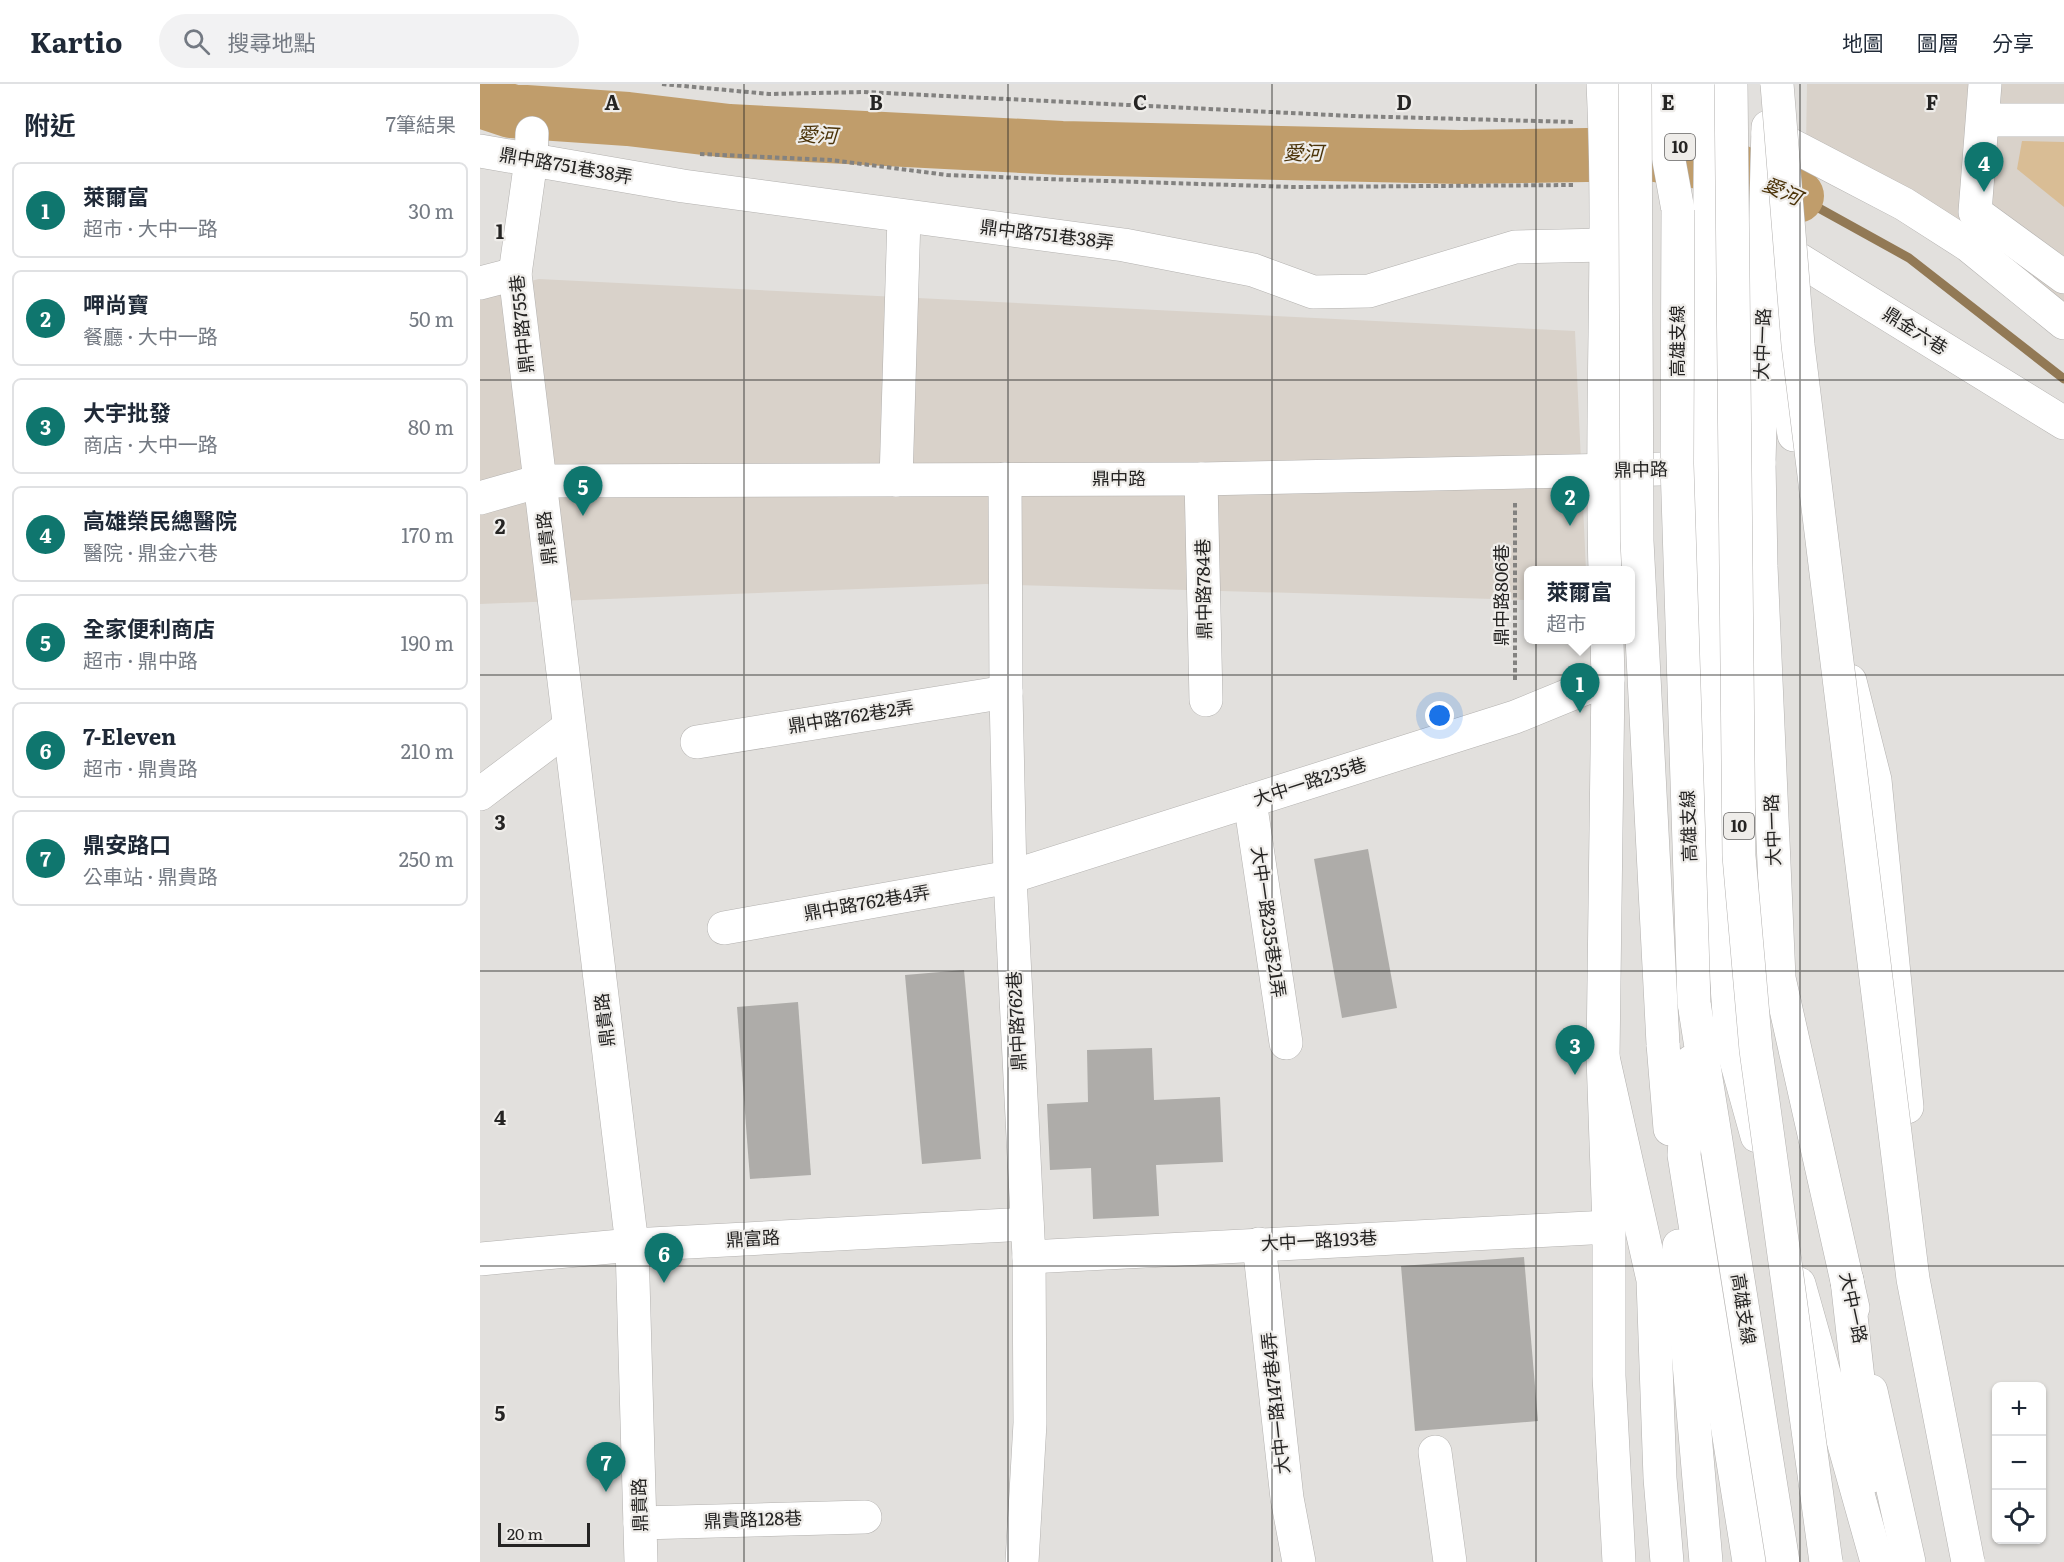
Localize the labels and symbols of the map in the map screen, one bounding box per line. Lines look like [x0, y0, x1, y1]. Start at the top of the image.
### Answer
text: A [604, 86, 620, 116]
text: B [869, 86, 883, 116]
text: C [1133, 86, 1147, 116]
text: D [1396, 86, 1412, 116]
text: E [1661, 86, 1675, 116]
text: F [1926, 86, 1939, 116]
water label: 愛河 [796, 117, 842, 149]
road number: 10 [1665, 134, 1695, 160]
water label: 愛河 [1283, 136, 1327, 166]
street label: 鼎中路751巷38弄 [498, 140, 635, 190]
pin: 4 [1964, 142, 2004, 192]
water label: 愛河 [1758, 167, 1811, 213]
street label: 鼎中路751巷38弄 [979, 212, 1116, 255]
text: 1 [496, 215, 504, 245]
street label: 鼎中路755巷 [502, 274, 539, 375]
street label: 鼎金六巷 [1878, 299, 1953, 360]
street label: 高雄支線 [1663, 305, 1690, 377]
street label: 大中一路 [1747, 307, 1776, 380]
street label: 鼎中路 [1614, 455, 1668, 482]
street label: 鼎中路 [1092, 464, 1146, 491]
pin: 5 [564, 466, 602, 516]
pin: 2 [1550, 476, 1590, 526]
text: 2 [495, 510, 506, 540]
street label: 鼎貴路 [529, 510, 562, 567]
street label: 鼎中路784巷 [1188, 538, 1217, 640]
street label: 鼎中路806巷 [1487, 544, 1514, 646]
pin: 1 [1560, 664, 1600, 713]
street label: 鼎中路762巷2弄 [786, 692, 916, 739]
your location [1425, 701, 1454, 730]
street label: 大中一路235巷 [1249, 750, 1370, 812]
street label: 高雄支線 [1673, 790, 1702, 863]
street label: 大中一路 [1757, 794, 1786, 867]
text: 3 [494, 806, 506, 836]
road number: 10 [1724, 813, 1754, 839]
street label: 大中一路235巷21弄 [1246, 844, 1293, 999]
street label: 鼎中路762巷4弄 [801, 877, 932, 926]
street label: 鼎中路762巷 [999, 970, 1032, 1072]
street label: 鼎貴路 [587, 992, 620, 1049]
pin: 3 [1556, 1026, 1594, 1075]
text: 4 [494, 1101, 506, 1131]
street label: 鼎富路 [725, 1223, 781, 1252]
street label: 大中一路193巷 [1260, 1223, 1378, 1256]
pin: 6 [644, 1234, 684, 1283]
street label: 大中一路 [1834, 1270, 1875, 1346]
street label: 高雄支線 [1726, 1271, 1763, 1346]
street label: 大中一路147巷4弄 [1254, 1331, 1295, 1476]
text: 5 [495, 1397, 506, 1427]
pin: 7 [586, 1442, 626, 1492]
street label: 鼎貴路 [624, 1478, 653, 1533]
street label: 鼎貴路128巷 [703, 1503, 803, 1534]
scale bar [498, 1520, 590, 1548]

